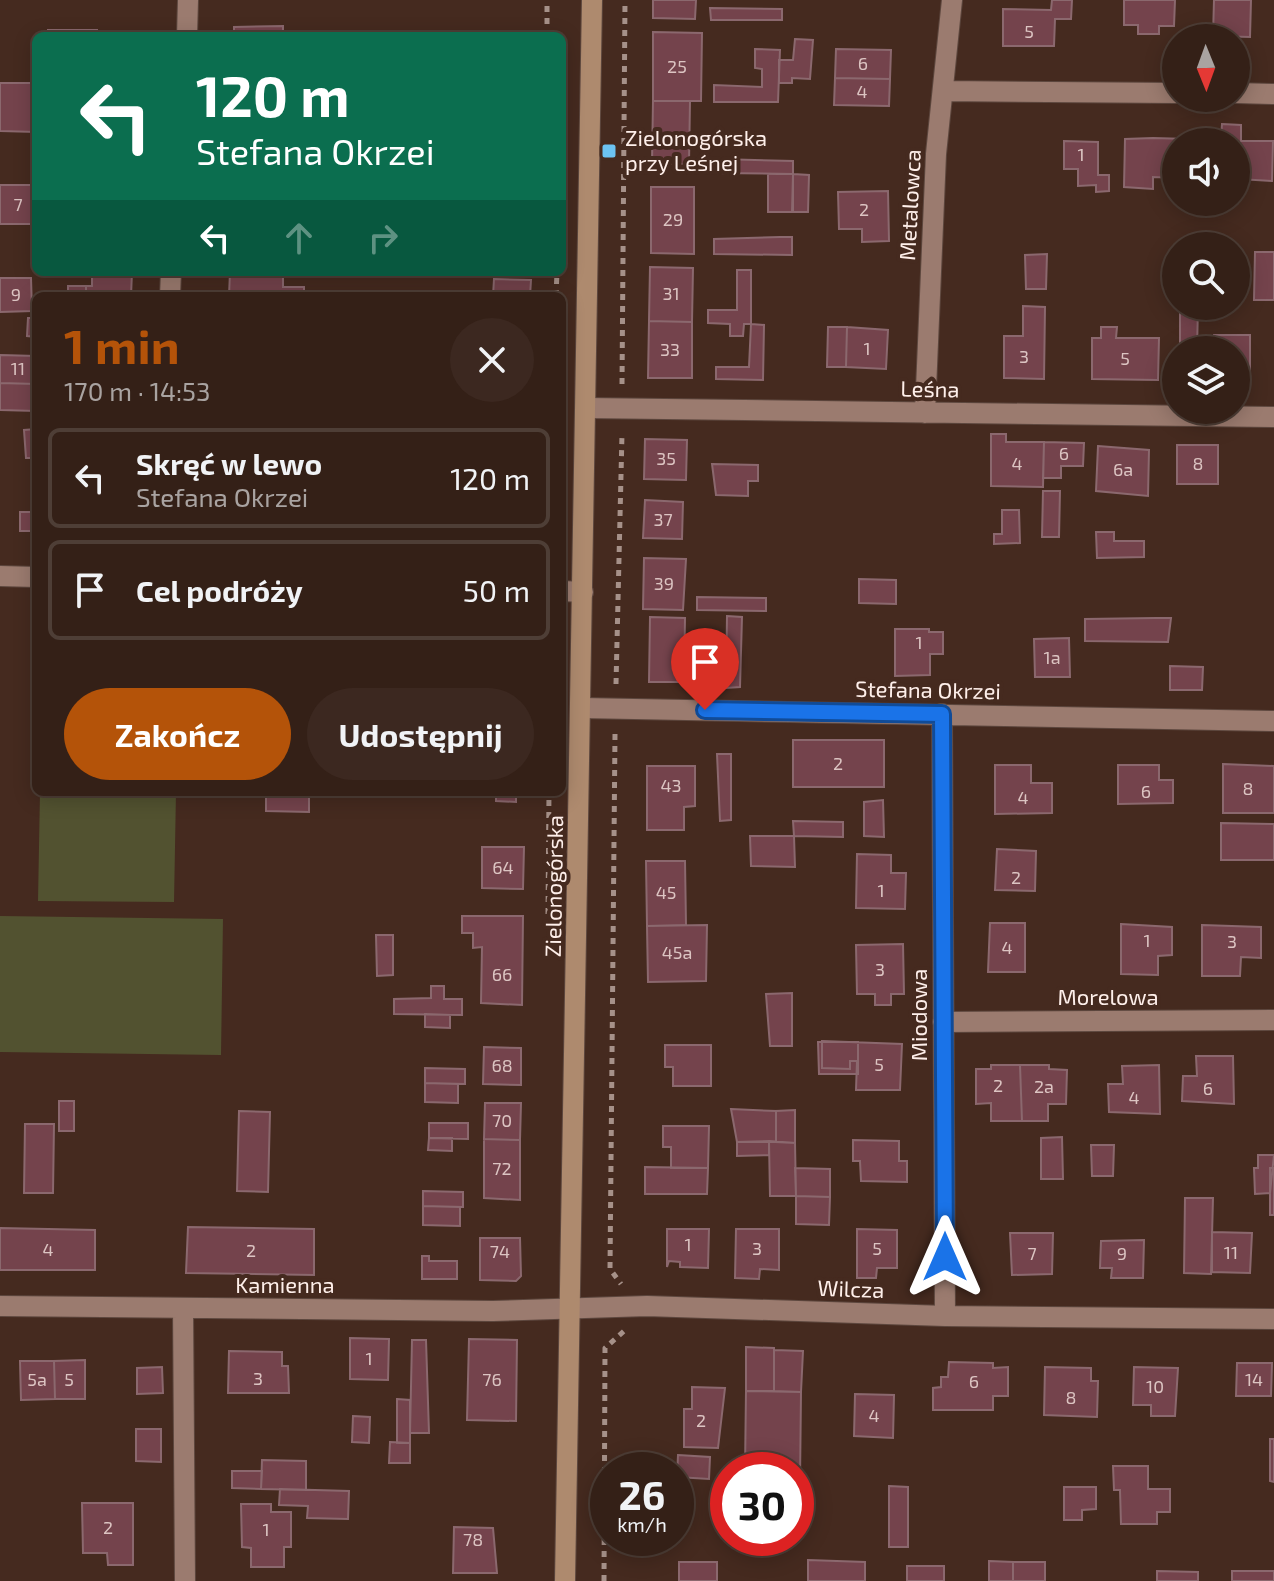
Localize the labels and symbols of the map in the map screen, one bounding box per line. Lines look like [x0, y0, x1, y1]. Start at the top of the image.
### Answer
house number: 5 [1024, 20, 1034, 42]
north arrow [1162, 24, 1250, 112]
house number: 6 [858, 52, 868, 74]
house number: 25 [667, 55, 687, 77]
house number: 4 [856, 80, 868, 102]
place label: Zielonogórska przy Leśnej [625, 124, 767, 176]
marker: Zielonogórska przy Leśnej [600, 142, 618, 160]
house number: 1 [1077, 143, 1085, 165]
street label: Metalowca [893, 149, 925, 261]
house number: 7 [13, 193, 23, 215]
house number: 2 [859, 198, 869, 220]
house number: 29 [663, 208, 683, 230]
house number: 31 [662, 282, 680, 304]
house number: 9 [11, 283, 21, 305]
house number: 1 [863, 337, 871, 359]
house number: 33 [660, 338, 680, 360]
house number: 3 [1019, 345, 1029, 367]
house number: 5 [1120, 347, 1130, 369]
house number: 11 [11, 357, 25, 379]
street label: Leśna [900, 374, 960, 402]
house number: 6 [1059, 442, 1069, 464]
house number: 35 [656, 447, 676, 469]
house number: 4 [1011, 452, 1023, 474]
house number: 8 [1193, 452, 1203, 474]
house number: 6a [1113, 458, 1133, 480]
house number: 37 [653, 508, 673, 530]
house number: 39 [654, 572, 674, 594]
pin [671, 628, 739, 710]
house number: 1 [915, 631, 923, 653]
house number: 1a [1043, 646, 1061, 668]
street label: Stefana Okrzei [855, 675, 1001, 703]
house number: 2 [833, 752, 843, 774]
house number: 43 [660, 774, 682, 796]
house number: 8 [1243, 777, 1253, 799]
house number: 6 [1141, 780, 1151, 802]
house number: 4 [1017, 786, 1029, 808]
street label: Zielonogórska [539, 815, 567, 957]
house number: 64 [492, 856, 514, 878]
house number: 2 [1011, 866, 1021, 888]
house number: 1 [877, 879, 885, 901]
house number: 45 [656, 881, 676, 903]
house number: 1 [1143, 929, 1151, 951]
house number: 3 [1227, 930, 1237, 952]
house number: 4 [1001, 936, 1013, 958]
house number: 45a [662, 941, 692, 963]
house number: 3 [875, 958, 885, 980]
house number: 66 [492, 963, 512, 985]
street label: Miodowa [905, 969, 931, 1061]
street label: Morelowa [1057, 983, 1159, 1009]
house number: 5 [874, 1053, 884, 1075]
house number: 68 [491, 1054, 513, 1076]
house number: 2 [993, 1074, 1003, 1096]
house number: 2a [1034, 1075, 1054, 1097]
house number: 6 [1203, 1077, 1213, 1099]
house number: 4 [1128, 1086, 1140, 1108]
house number: 70 [492, 1109, 512, 1131]
house number: 72 [492, 1157, 512, 1179]
position arrow [903, 1215, 987, 1299]
house number: 1 [684, 1233, 692, 1255]
house number: 3 [752, 1237, 762, 1259]
house number: 5 [872, 1237, 882, 1259]
house number: 4 [42, 1238, 54, 1260]
house number: 2 [246, 1239, 256, 1261]
house number: 74 [490, 1240, 510, 1262]
house number: 11 [1224, 1241, 1238, 1263]
house number: 7 [1027, 1242, 1037, 1264]
house number: 9 [1117, 1242, 1127, 1264]
street label: Kamienna [235, 1271, 335, 1297]
street label: Wilcza [817, 1274, 885, 1302]
house number: 1 [365, 1347, 373, 1369]
house number: 3 [253, 1367, 263, 1389]
house number: 5a [27, 1368, 47, 1390]
house number: 5 [64, 1368, 74, 1390]
house number: 76 [482, 1368, 502, 1390]
house number: 14 [1245, 1368, 1263, 1390]
house number: 6 [969, 1370, 979, 1392]
house number: 10 [1146, 1375, 1164, 1397]
house number: 8 [1066, 1386, 1076, 1408]
house number: 4 [868, 1404, 880, 1426]
house number: 2 [696, 1409, 706, 1431]
speed limit sign: 30 [710, 1452, 814, 1556]
house number: 2 [103, 1516, 113, 1538]
house number: 1 [262, 1518, 270, 1540]
house number: 78 [463, 1528, 483, 1550]

